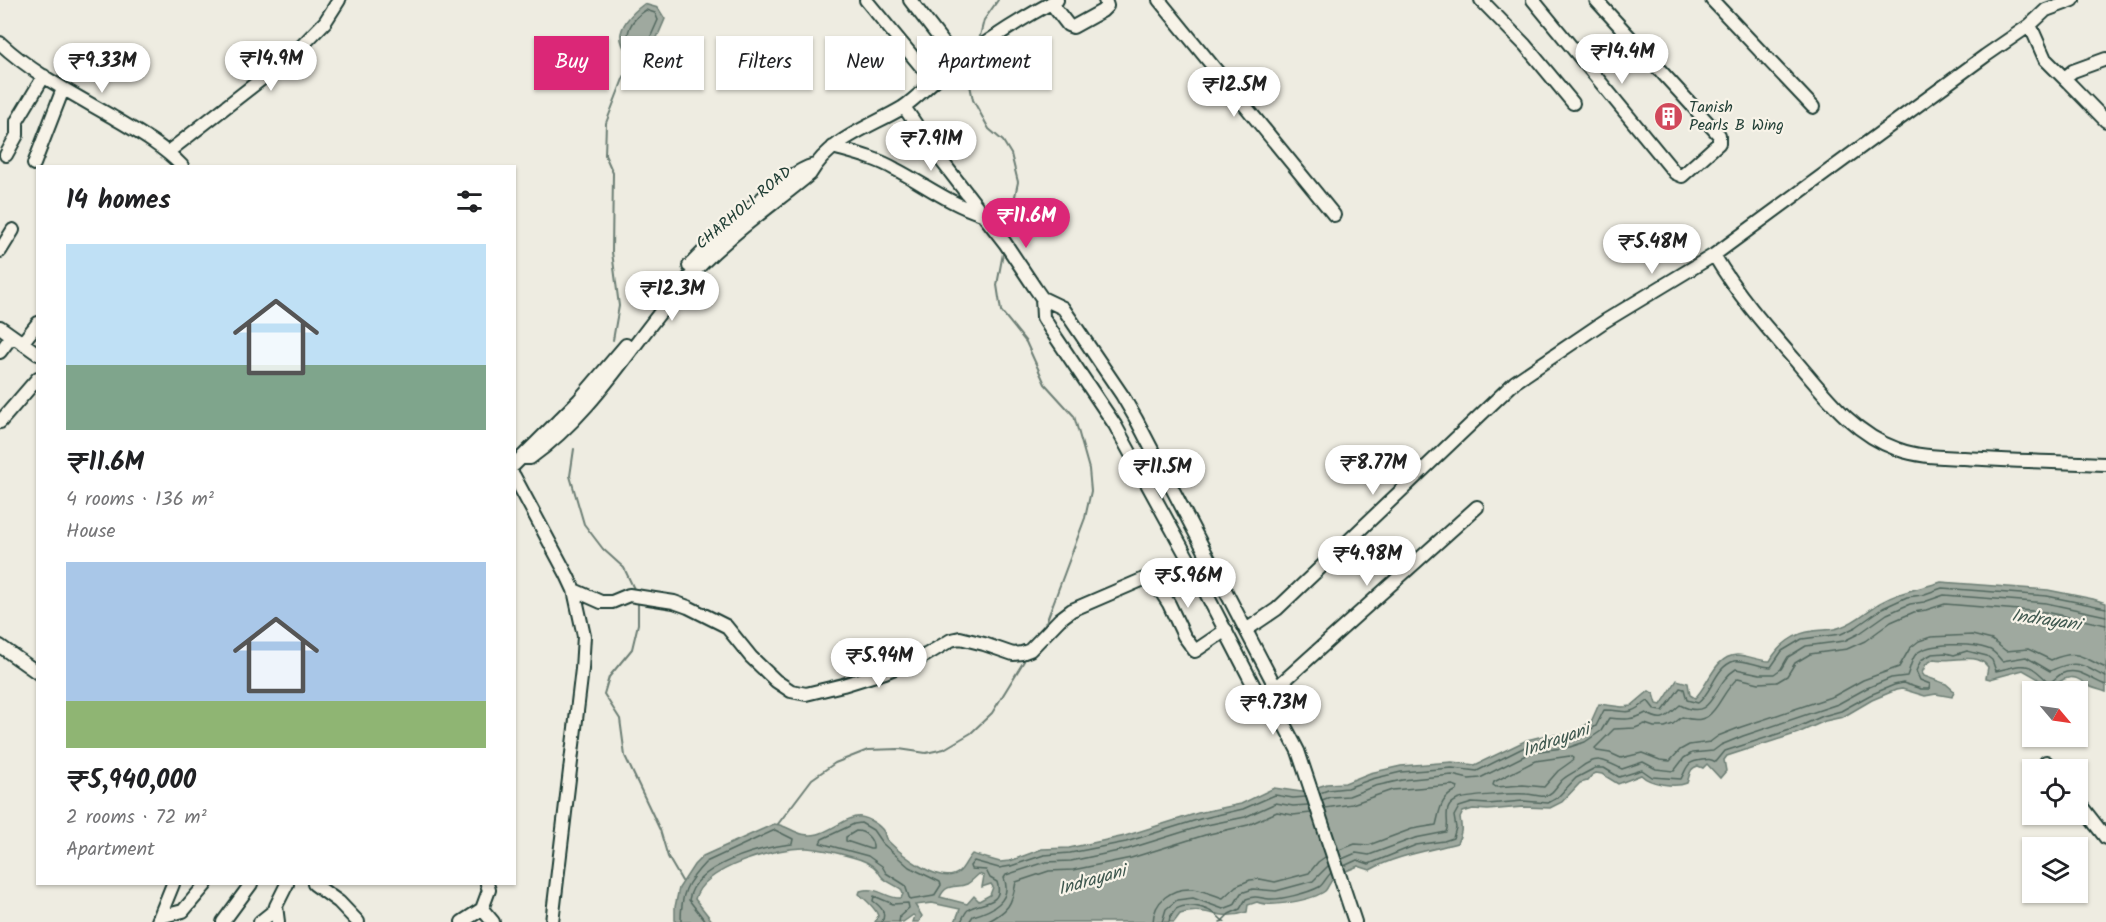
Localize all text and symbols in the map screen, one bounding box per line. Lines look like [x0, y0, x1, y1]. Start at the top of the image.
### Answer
pin: ₹14.4M [1573, 34, 1671, 85]
chip: Buy [534, 36, 609, 90]
chip: Rent [621, 36, 704, 90]
chip: Filters [716, 36, 813, 90]
chip: New [825, 36, 905, 90]
chip: Apartment [917, 36, 1052, 90]
text: ₹14.4M [1589, 37, 1655, 69]
pin: ₹14.9M [222, 41, 320, 92]
pin: ₹9.33M [53, 43, 151, 94]
text: ₹14.9M [239, 44, 303, 76]
text: ₹9.33M [67, 46, 137, 78]
pin: ₹12.5M [1185, 67, 1283, 118]
text: ₹12.5M [1201, 70, 1267, 102]
place label: Tanish Pearls B Wing [1689, 95, 1784, 138]
building icon: Tanish Pearls B Wing [1652, 100, 1684, 132]
pin: ₹7.91M [882, 121, 980, 172]
text: ₹7.91M [900, 124, 962, 156]
street label: CHARHOLI ROAD [690, 160, 798, 256]
text: 14 homes [66, 180, 171, 222]
icon: filters [453, 185, 486, 218]
pin: ₹11.6M [977, 198, 1075, 249]
text: ₹11.6M [996, 201, 1056, 233]
pin: ₹5.48M [1603, 224, 1701, 275]
text: ₹5.48M [1617, 227, 1687, 259]
pin: ₹12.3M [623, 271, 721, 322]
text: ₹12.3M [639, 274, 705, 306]
icon: home [222, 283, 330, 391]
text: ₹11.6M [66, 442, 144, 484]
pin: ₹8.77M [1324, 445, 1422, 496]
text: ₹8.77M [1339, 448, 1407, 480]
pin: ₹11.5M [1113, 449, 1211, 500]
text: ₹11.5M [1132, 452, 1192, 484]
text: 4 rooms · 136 m² [66, 484, 214, 516]
text: House [66, 516, 116, 548]
pin: ₹4.98M [1318, 536, 1416, 587]
text: ₹4.98M [1332, 539, 1402, 571]
pin: ₹5.96M [1139, 558, 1237, 609]
text: ₹5.96M [1154, 561, 1222, 593]
icon: home [222, 601, 330, 709]
water label: Indrayani [2010, 602, 2086, 641]
pin: ₹5.94M [830, 638, 928, 689]
text: ₹5.94M [845, 641, 913, 673]
north arrow [2022, 681, 2088, 747]
map controls [2022, 681, 2088, 903]
pin: ₹9.73M [1224, 685, 1322, 736]
text: ₹9.73M [1239, 688, 1307, 720]
water label: Indrayani [1519, 715, 1597, 766]
button: locate [2022, 759, 2088, 825]
text: ₹5,940,000 [66, 760, 196, 802]
text: 2 rooms · 72 m² [66, 802, 207, 834]
text: Apartment [66, 834, 155, 866]
button: layers [2022, 837, 2088, 903]
water label: Indrayani [1055, 856, 1133, 904]

